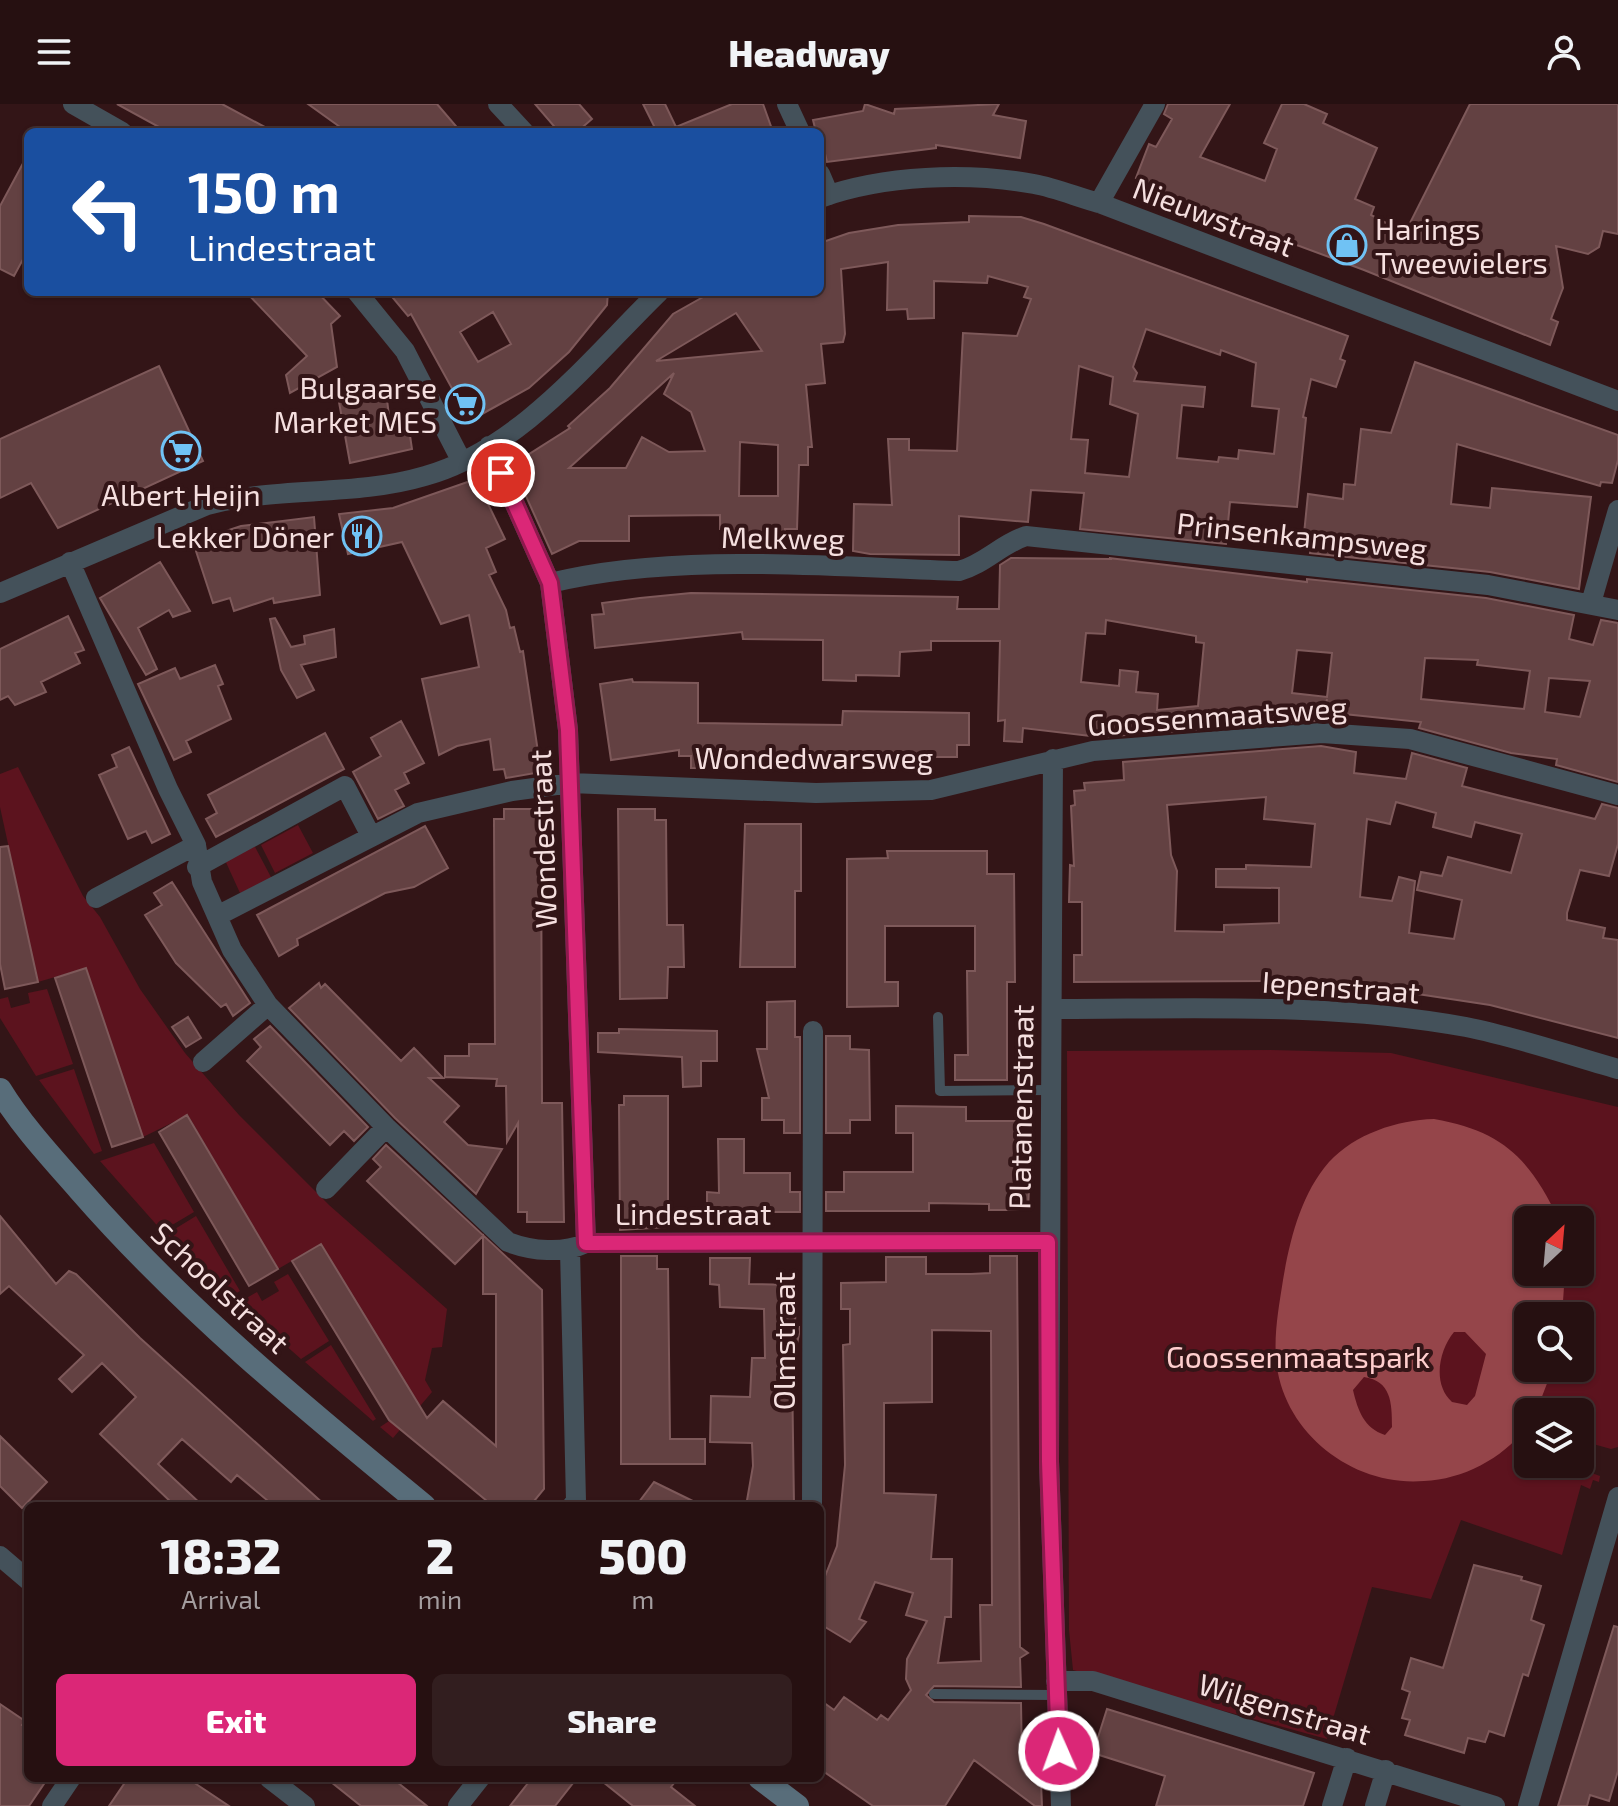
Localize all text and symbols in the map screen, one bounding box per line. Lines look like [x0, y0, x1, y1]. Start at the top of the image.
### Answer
icon: menu [32, 30, 76, 74]
icon: person [1542, 30, 1586, 74]
text: Headway [728, 31, 890, 74]
text: 150 m [188, 157, 340, 224]
icon: left [56, 160, 160, 264]
street label: Nieuwstraat [1128, 169, 1300, 263]
place label: Harings Tweewielers [1375, 210, 1548, 280]
shop icon: Harings Tweewielers [1326, 224, 1368, 266]
text: Lindestraat [188, 225, 376, 268]
place label: Bulgaarse Market MES [273, 369, 437, 439]
supermarket icon: Bulgaarse Market MES [444, 383, 486, 425]
supermarket icon: Albert Heijn [160, 430, 202, 472]
pin [467, 439, 535, 507]
icon: arrive [479, 451, 523, 495]
place label: Albert Heijn [101, 476, 261, 512]
street label: Prinsenkampsweg [1175, 504, 1429, 566]
restaurant icon: Lekker Döner [341, 515, 383, 557]
place label: Lekker Döner [156, 518, 334, 554]
street label: Melkweg [721, 518, 846, 556]
street label: Goossenmaatsweg [1086, 688, 1348, 742]
street label: Wondedwarsweg [695, 739, 934, 775]
street label: Wondestraat [521, 749, 563, 929]
street label: Iepenstraat [1261, 963, 1421, 1009]
street label: Platanenstraat [1000, 1004, 1040, 1210]
street label: Lindestraat [615, 1195, 771, 1231]
north arrow [1514, 1206, 1594, 1286]
map controls [1514, 1206, 1594, 1478]
street label: Schoolstraat [145, 1214, 297, 1360]
street label: Olmstraat [765, 1272, 801, 1410]
button: search [1514, 1302, 1594, 1382]
park label: Goossenmaatspark [1166, 1338, 1430, 1374]
button: layers [1514, 1398, 1594, 1478]
text: 18:32 [160, 1526, 281, 1584]
text: 2 [426, 1526, 454, 1584]
text: 500 [599, 1526, 687, 1584]
text: Arrival [181, 1583, 260, 1614]
text: min [418, 1583, 462, 1614]
text: m [632, 1583, 654, 1614]
street label: Wilgenstraat [1195, 1665, 1375, 1751]
button: Exit [56, 1674, 416, 1766]
button: Share [432, 1674, 792, 1766]
position arrow [1017, 1709, 1101, 1793]

